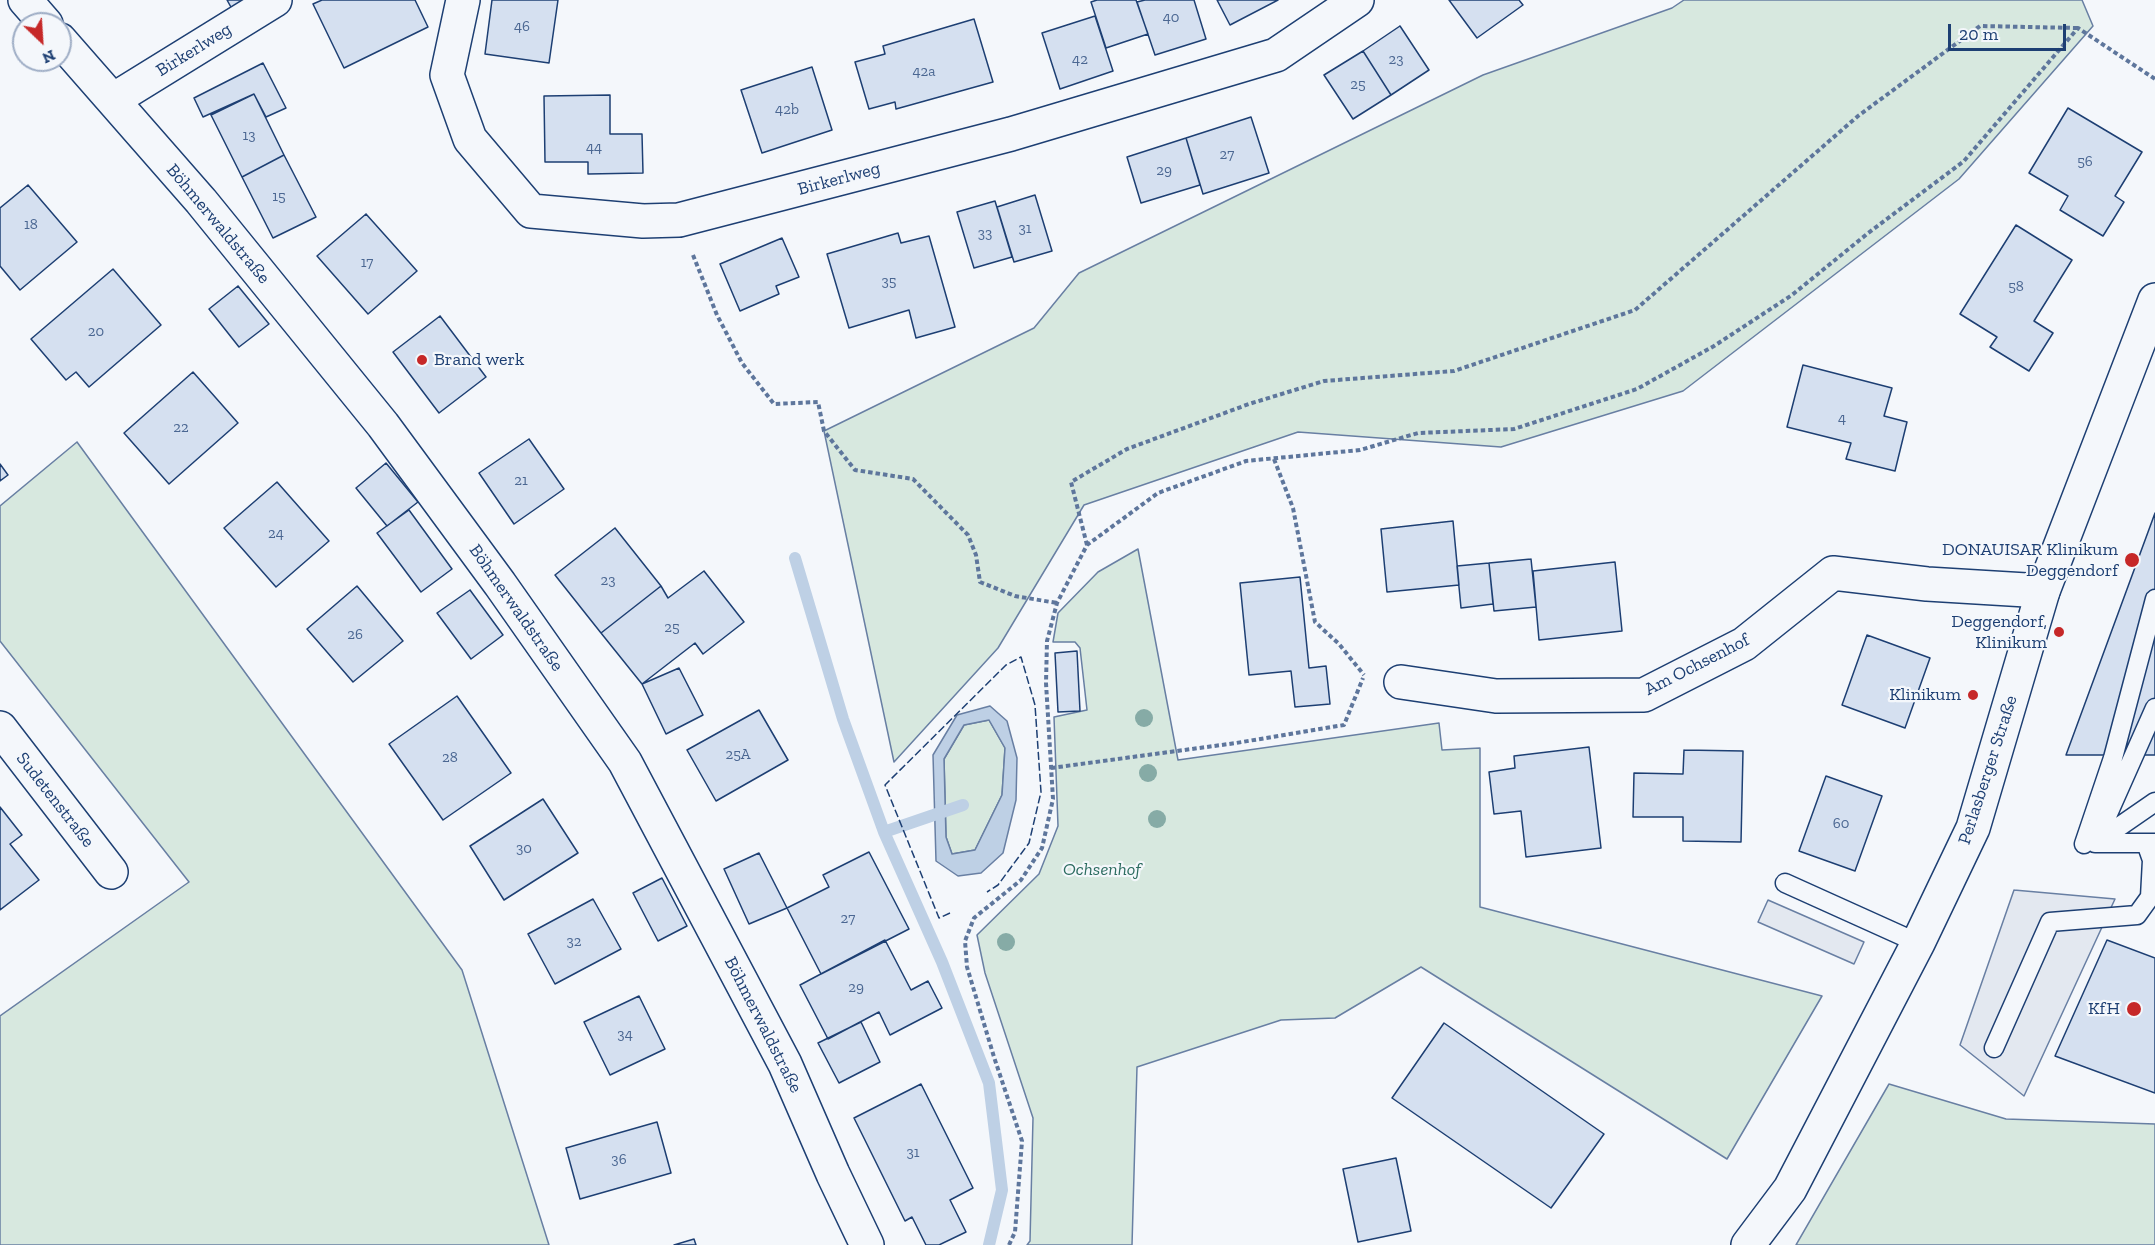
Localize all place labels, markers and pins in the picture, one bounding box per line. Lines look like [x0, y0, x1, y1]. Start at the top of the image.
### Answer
place label: Brand werk [434, 349, 524, 371]
marker: Brand werk [415, 353, 429, 367]
place label: DONAUISAR Klinikum Deggendorf [1942, 539, 2118, 582]
marker: DONAUISAR Klinikum Deggendorf [2123, 551, 2141, 569]
place label: Deggendorf, Klinikum [1951, 611, 2047, 654]
marker: Deggendorf, Klinikum [2052, 625, 2066, 639]
place label: Klinikum [1889, 684, 1961, 706]
marker: Klinikum [1966, 688, 1980, 702]
place label: KfH [2088, 998, 2120, 1020]
marker: KfH [2125, 1000, 2143, 1018]

